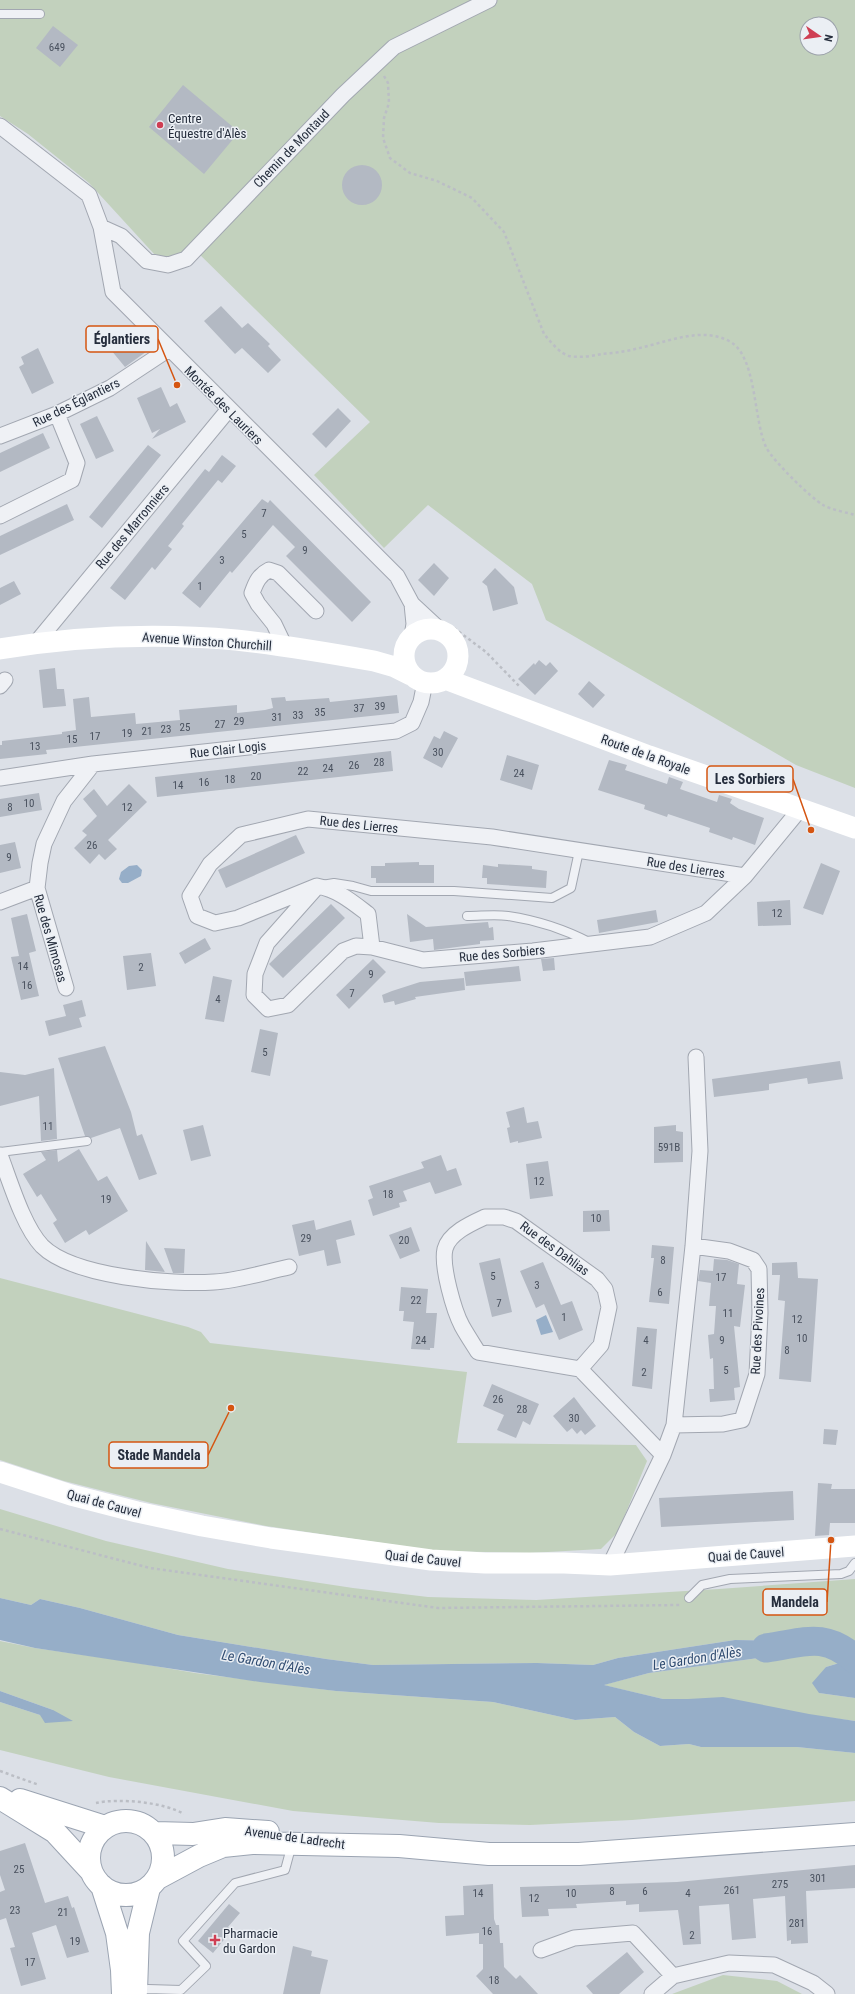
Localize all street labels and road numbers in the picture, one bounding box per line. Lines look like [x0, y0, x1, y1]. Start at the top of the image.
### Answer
street label: Chemin de Montaud [250, 106, 332, 191]
street label: Montée des Lauriers [181, 363, 266, 448]
street label: Rue des Églantiers [30, 375, 122, 430]
street label: Rue des Marronniers [93, 481, 172, 572]
street label: Avenue Winston Churchill [142, 629, 272, 654]
street label: Route de la Royale [599, 731, 693, 778]
street label: Rue Clair Logis [189, 738, 267, 761]
street label: Rue des Lierres [319, 813, 399, 836]
street label: Rue des Lierres [646, 854, 726, 881]
street label: Rue des Mimosas [31, 892, 70, 984]
street label: Rue des Sorbiers [458, 942, 546, 965]
street label: Rue des Dahlias [517, 1218, 592, 1279]
street label: Rue des Pivoines [748, 1287, 767, 1375]
street label: Quai de Cauvel [65, 1486, 143, 1521]
street label: Quai de Cauvel [707, 1544, 785, 1565]
street label: Quai de Cauvel [384, 1547, 462, 1570]
street label: Avenue de Ladrecht [244, 1823, 346, 1852]

